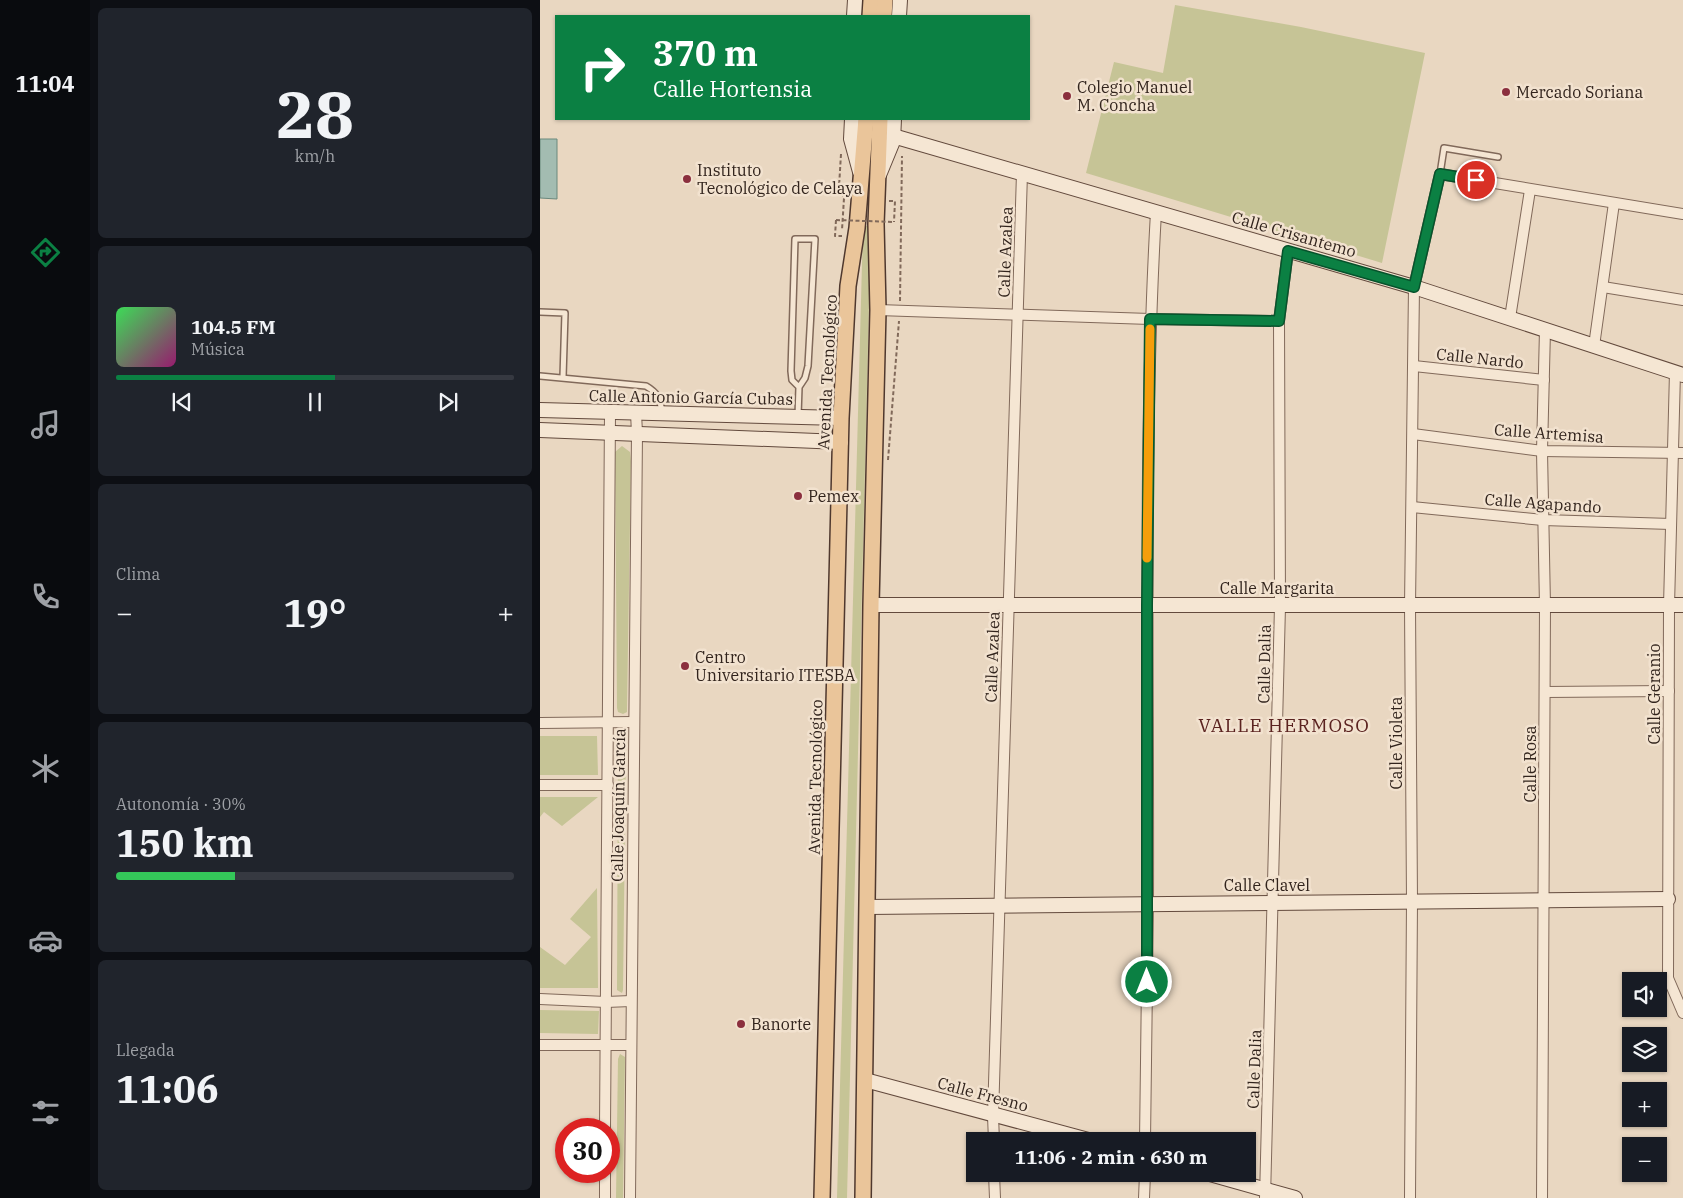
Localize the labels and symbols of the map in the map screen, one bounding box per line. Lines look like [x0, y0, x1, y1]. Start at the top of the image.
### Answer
place label: Colegio Manuel M. Concha [1077, 77, 1192, 115]
place label: Mercado Soriana [1516, 82, 1644, 102]
marker: Mercado Soriana [1500, 86, 1512, 98]
marker: Colegio Manuel M. Concha [1061, 90, 1073, 102]
pin [1455, 159, 1497, 201]
place label: Instituto Tecnológico de Celaya [697, 160, 863, 198]
marker: Instituto Tecnológico de Celaya [681, 173, 693, 185]
street label: Calle Azalea [993, 206, 1017, 298]
street label: Calle Crisantemo [1230, 207, 1358, 261]
street label: Avenida Tecnológico [813, 294, 841, 450]
street label: Calle Nardo [1435, 343, 1525, 373]
street label: Calle Antonio García Cubas [589, 385, 793, 409]
street label: Calle Artemisa [1493, 419, 1605, 447]
place label: Pemex [808, 486, 859, 506]
street label: Calle Agapando [1484, 489, 1602, 517]
marker: Pemex [792, 490, 804, 502]
street label: Calle Margarita [1220, 578, 1335, 598]
street label: Calle Azalea [980, 611, 1004, 703]
street label: Calle Dalia [1253, 624, 1275, 704]
street label: Calle Geranio [1644, 643, 1664, 745]
place label: Centro Universitario ITESBA [695, 647, 855, 685]
marker: Centro Universitario ITESBA [679, 660, 691, 672]
street label: Calle Violeta [1386, 696, 1406, 789]
street label: Avenida Tecnológico [804, 699, 826, 855]
district label: VALLE HERMOSO [1198, 713, 1370, 737]
street label: Calle Rosa [1520, 725, 1540, 802]
street label: Calle Joaquín García [607, 728, 629, 882]
street label: Calle Clavel [1224, 875, 1310, 895]
position arrow [1120, 955, 1172, 1007]
place label: Banorte [751, 1014, 811, 1034]
marker: Banorte [735, 1018, 747, 1030]
street label: Calle Dalia [1243, 1029, 1265, 1109]
street label: Calle Fresno [935, 1072, 1031, 1116]
speed limit sign: 30 [555, 1118, 620, 1183]

